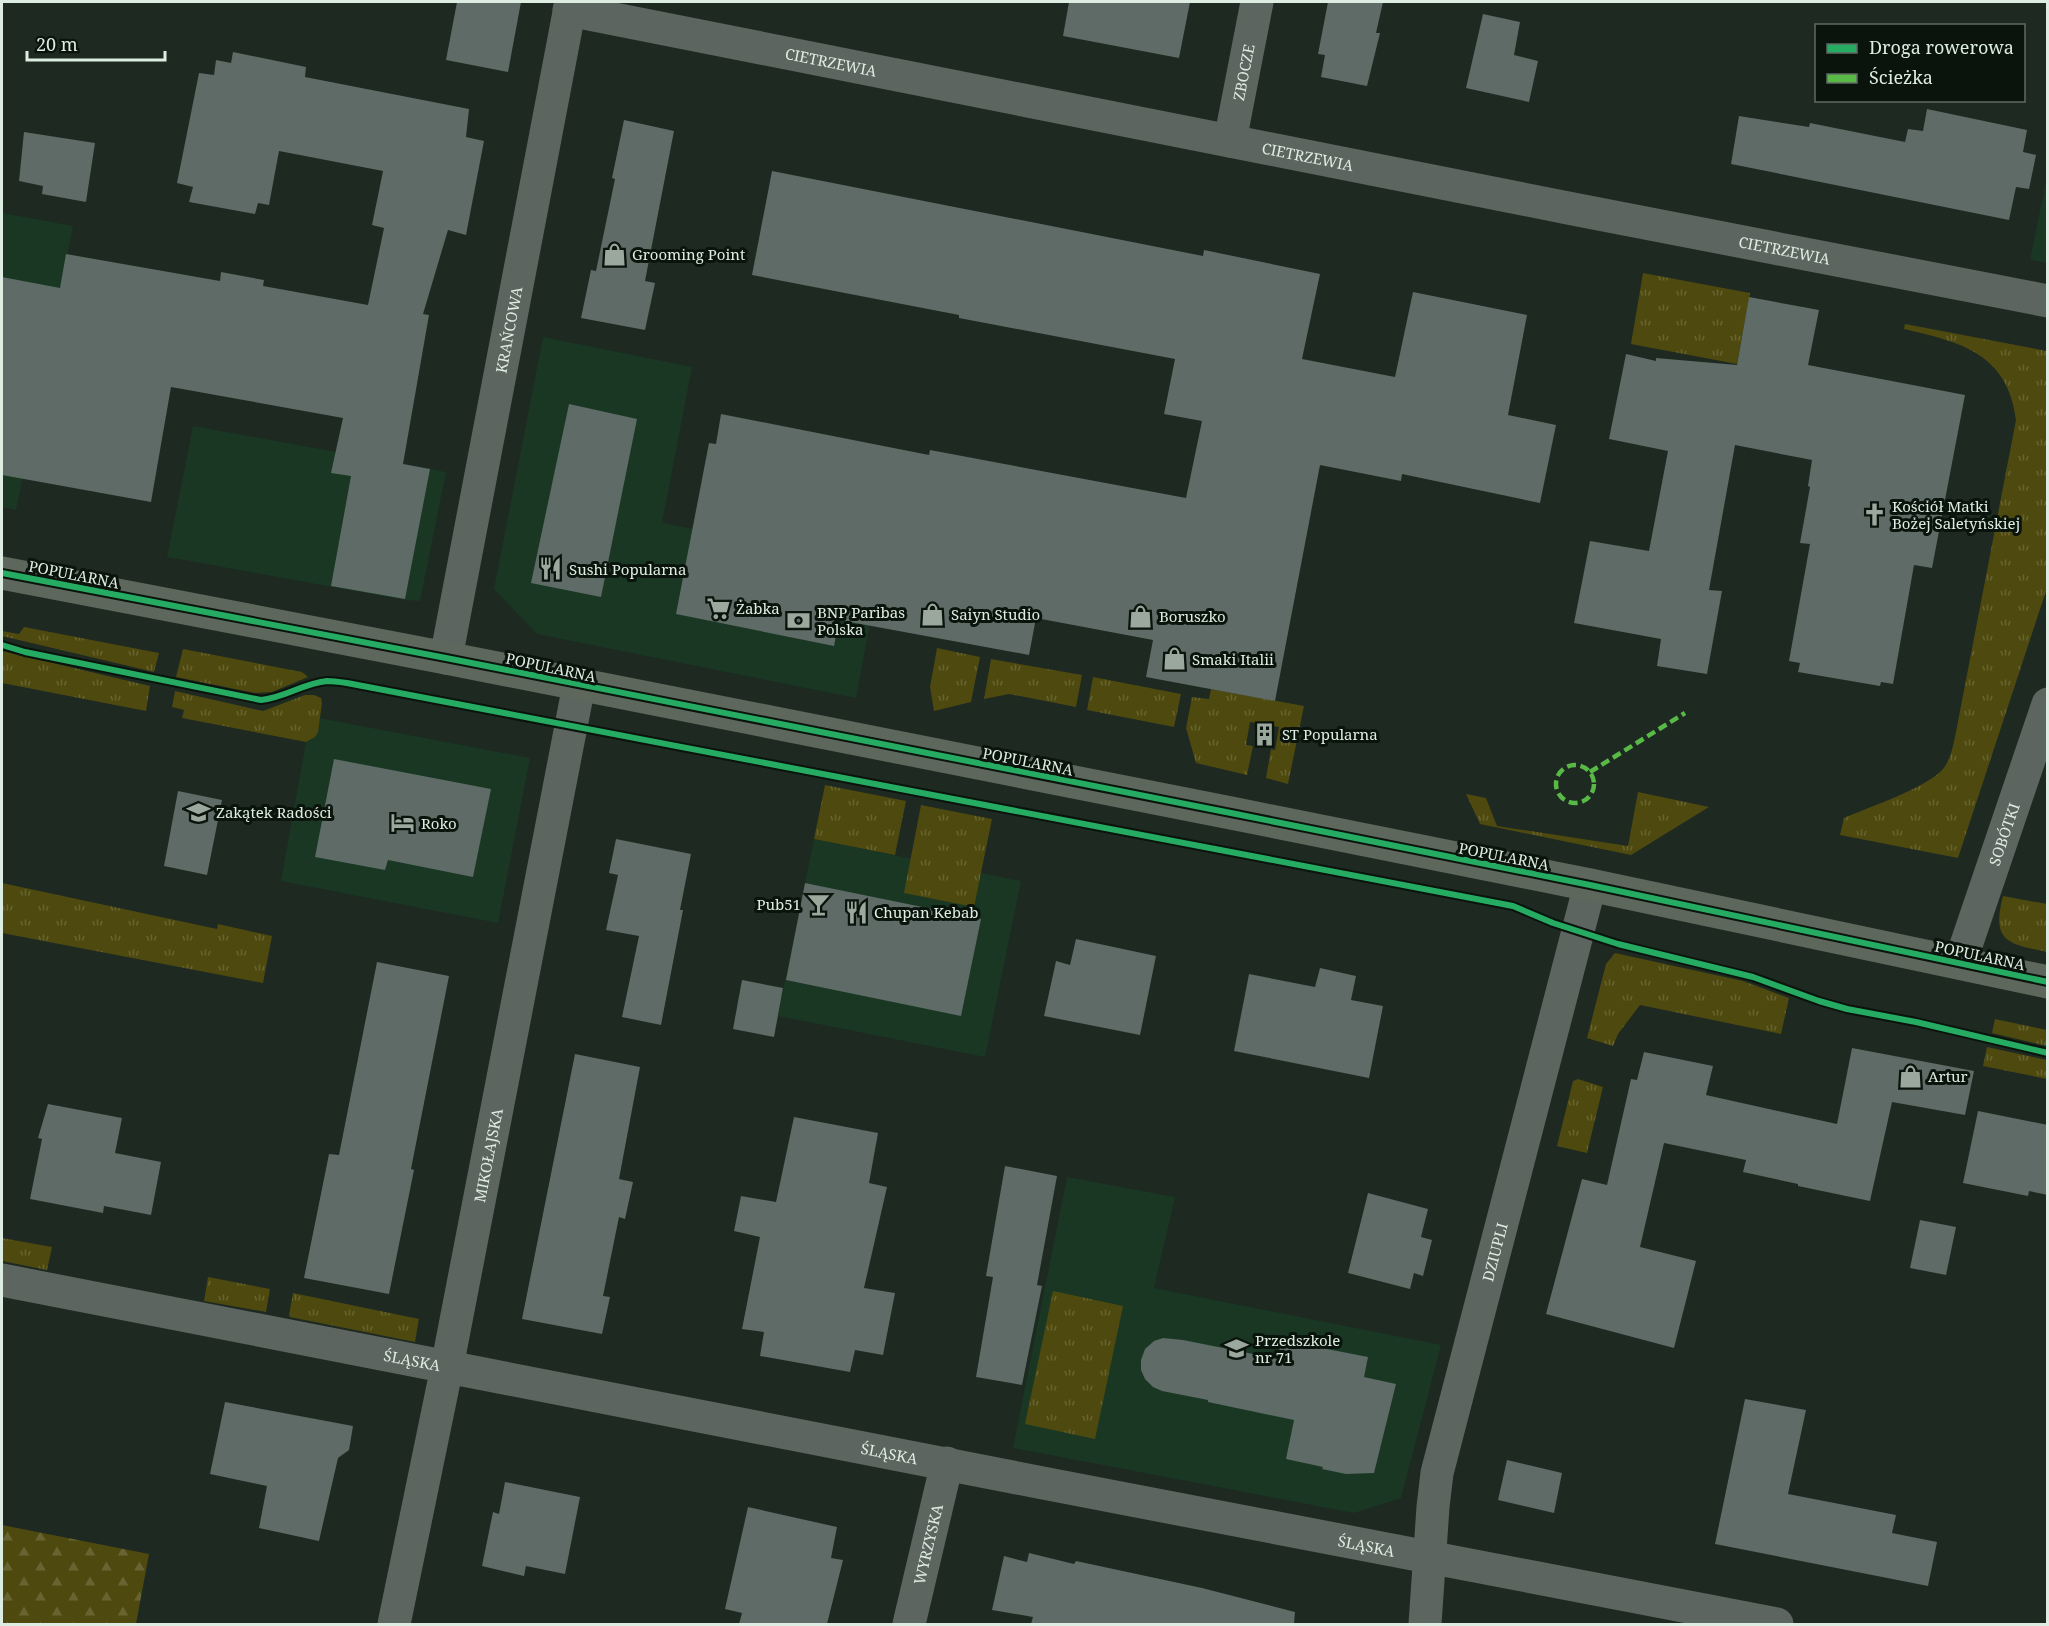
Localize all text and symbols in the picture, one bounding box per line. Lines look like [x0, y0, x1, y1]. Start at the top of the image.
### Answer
scale bar [27, 24, 165, 62]
legend [1815, 24, 2025, 102]
text: 20 m [36, 32, 78, 56]
text: Droga rowerowa [1869, 35, 2014, 59]
street label: ZBOCZE [1228, 42, 1259, 102]
street label: CIETRZEWIA [783, 43, 879, 81]
text: Ścieżka [1869, 65, 1933, 89]
street label: CIETRZEWIA [1260, 138, 1356, 175]
street label: CIETRZEWIA [1737, 231, 1832, 269]
shop icon: Grooming Point [601, 241, 627, 267]
place label: Grooming Point [632, 244, 745, 264]
street label: KRAŃCOWA [490, 285, 527, 375]
place label: Kościół Matki Bożej Saletyńskiej [1892, 496, 2020, 533]
church icon: Kościół Matki Bożej Saletyńskiej [1861, 502, 1887, 528]
street label: POPULARNA [27, 555, 121, 593]
restaurant icon: Sushi Popularna [538, 556, 564, 582]
place label: Sushi Popularna [569, 559, 686, 579]
supermarket icon: Żabka [705, 595, 731, 621]
place label: Żabka [736, 598, 780, 618]
shop icon: Saiyn Studio [920, 601, 946, 627]
place label: BNP Paribas Polska [817, 602, 905, 639]
shop icon: Boruszko [1128, 603, 1154, 629]
place label: Saiyn Studio [951, 604, 1040, 624]
place label: Boruszko [1159, 606, 1226, 626]
bank icon: BNP Paribas Polska [786, 608, 812, 634]
shop icon: Smaki Italii [1161, 646, 1187, 672]
street label: POPULARNA [504, 648, 598, 686]
place label: Smaki Italii [1192, 649, 1274, 669]
building icon: ST Popularna [1251, 721, 1277, 747]
place label: ST Popularna [1282, 724, 1378, 744]
street label: POPULARNA [981, 742, 1075, 780]
school or university icon: Zakątek Radości [185, 799, 211, 825]
street label: SOBÓTKI [1984, 800, 2024, 868]
place label: Zakątek Radości [216, 802, 332, 822]
hotel icon: Roko [390, 810, 416, 836]
place label: Roko [421, 813, 457, 833]
street label: POPULARNA [1457, 837, 1551, 875]
bar icon: Pub51 [806, 891, 832, 917]
place label: Pub51 [756, 894, 801, 914]
restaurant icon: Chupan Kebab [843, 899, 869, 925]
place label: Chupan Kebab [874, 902, 979, 922]
street label: POPULARNA [1933, 936, 2027, 974]
shop icon: Artur [1897, 1063, 1923, 1089]
place label: Artur [1928, 1066, 1968, 1086]
street label: MIKOŁAJSKA [469, 1106, 507, 1204]
street label: DZIUPLI [1477, 1220, 1512, 1283]
place label: Przedszkole nr 71 [1255, 1330, 1340, 1367]
school or university icon: Przedszkole nr 71 [1224, 1336, 1250, 1362]
street label: ŚLĄSKA [382, 1345, 443, 1375]
street label: ŚLĄSKA [859, 1438, 920, 1469]
street label: WYRZYSKA [909, 1501, 947, 1586]
street label: ŚLĄSKA [1336, 1530, 1397, 1561]

